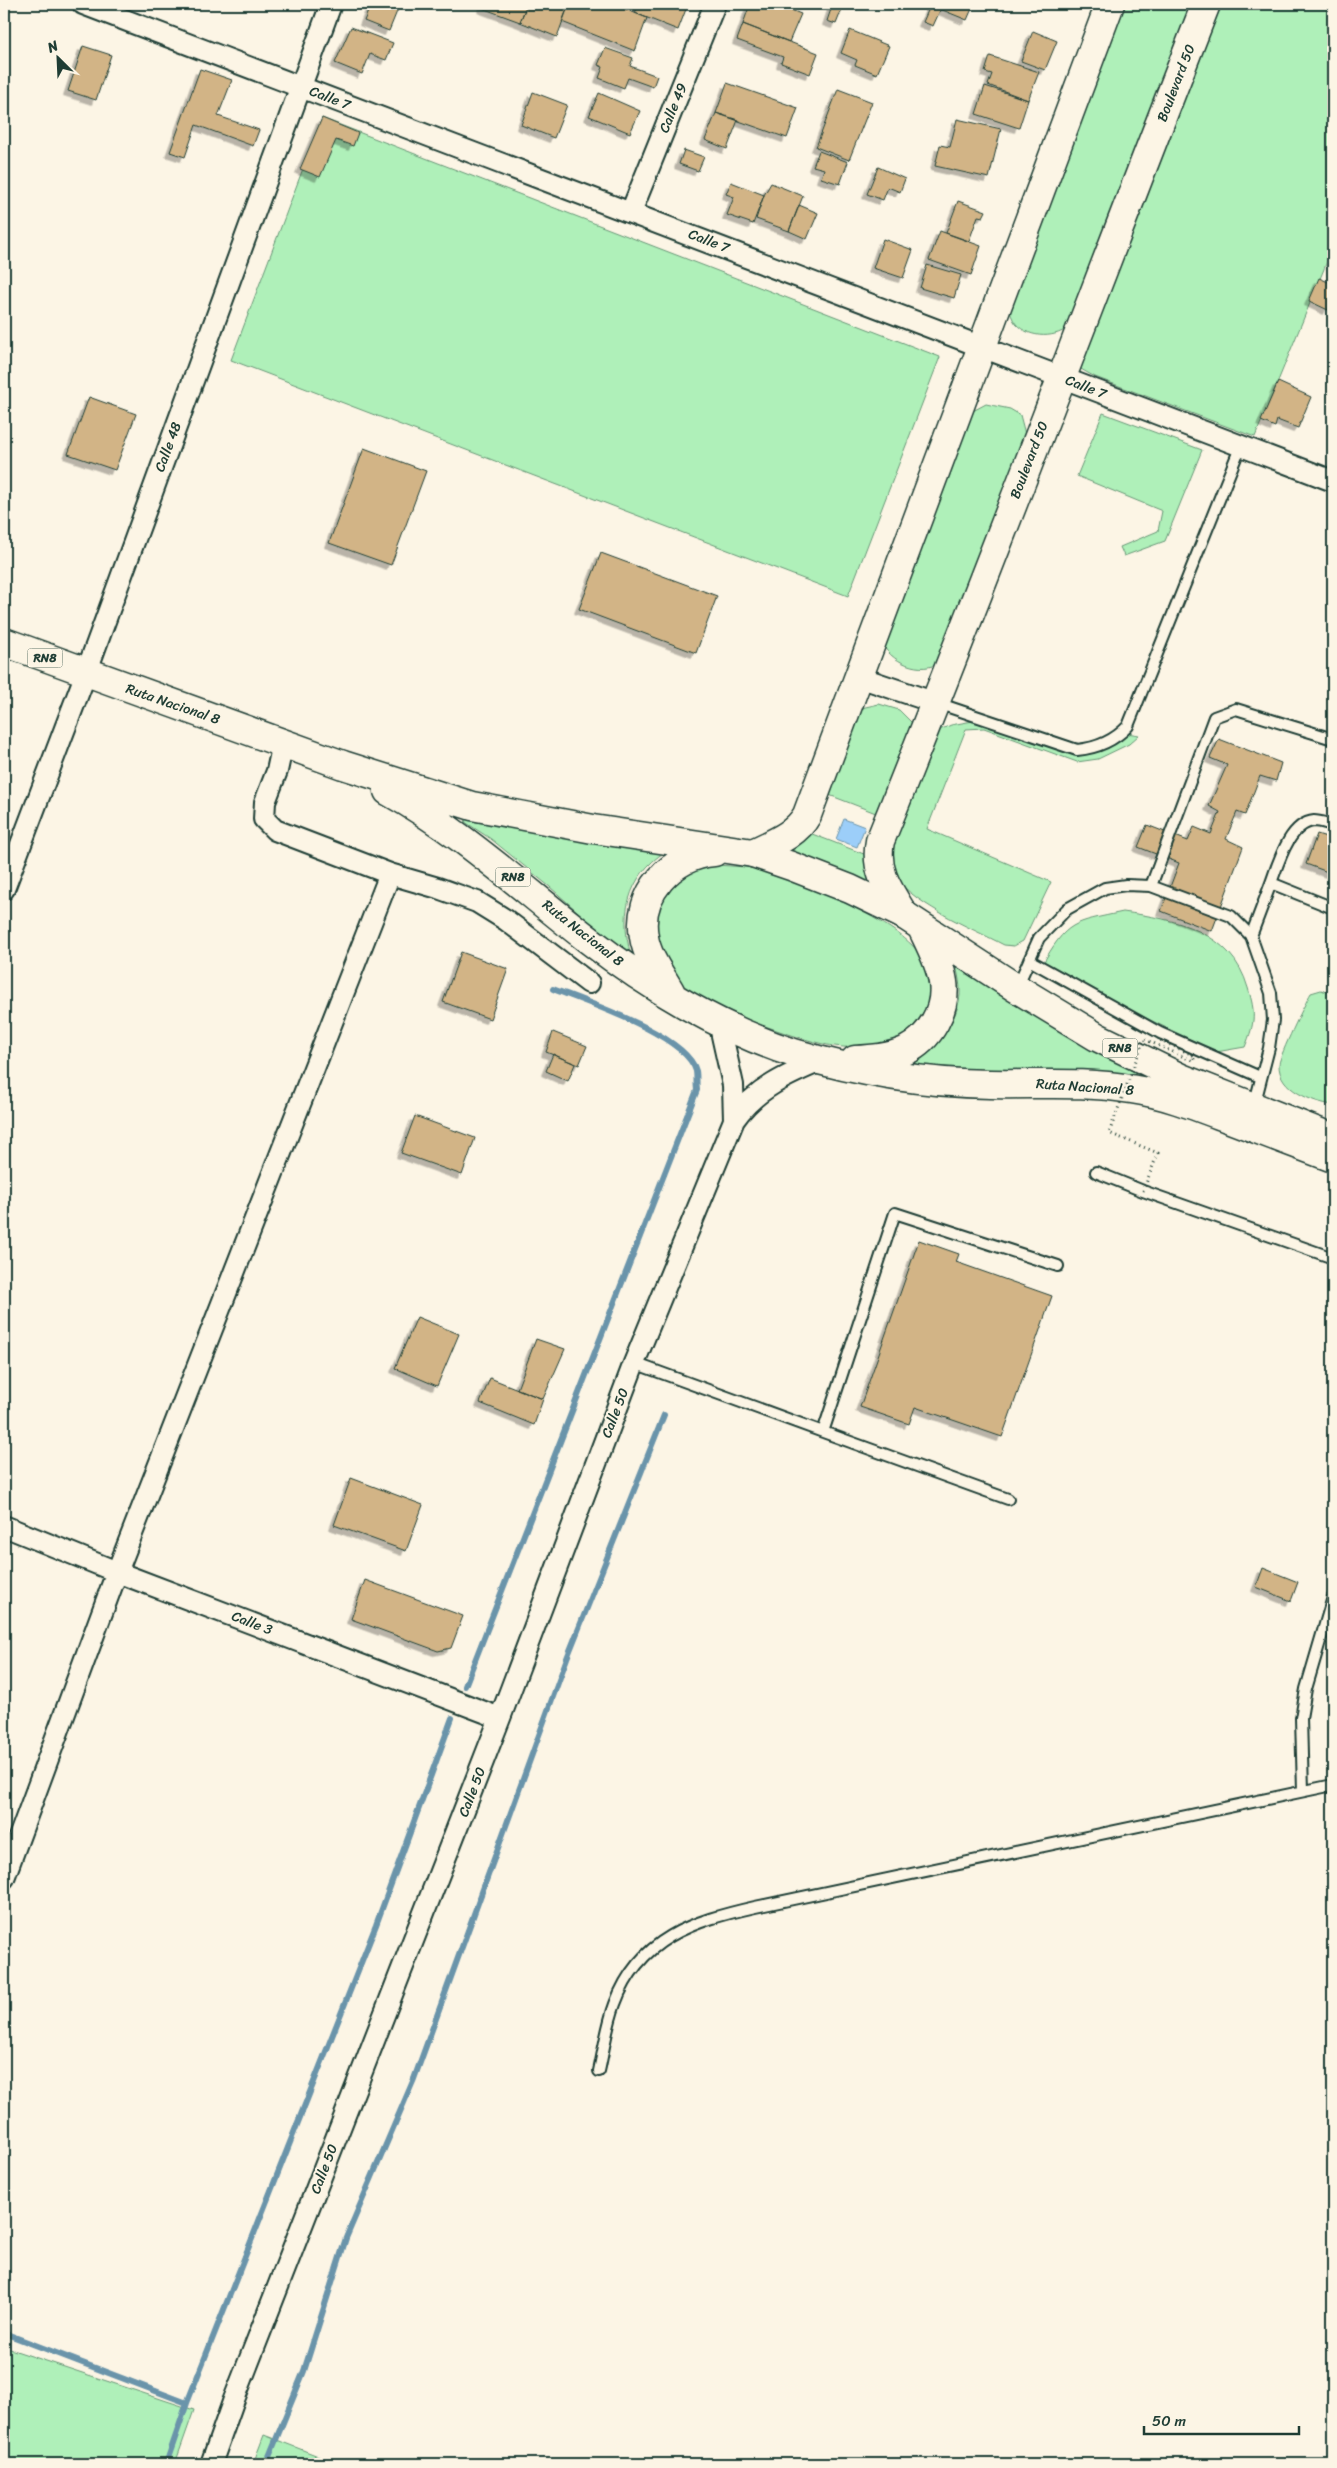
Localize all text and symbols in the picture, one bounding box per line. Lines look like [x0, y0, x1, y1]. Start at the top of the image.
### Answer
north arrow [32, 32, 82, 82]
text: N [42, 33, 63, 60]
street label: Boulevard 50 [1150, 40, 1202, 126]
street label: Calle 7 [306, 79, 355, 118]
street label: Calle 49 [652, 79, 694, 137]
street label: Calle 7 [685, 222, 734, 261]
street label: Calle 7 [1062, 368, 1111, 407]
street label: Boulevard 50 [1003, 417, 1055, 503]
street label: Calle 48 [147, 418, 189, 476]
road number: RN8 [28, 648, 62, 668]
street label: Ruta Nacional 8 [122, 676, 224, 732]
road number: RN8 [496, 868, 530, 886]
street label: Ruta Nacional 8 [537, 893, 630, 973]
road number: RN8 [1102, 1038, 1138, 1058]
street label: Ruta Nacional 8 [1035, 1071, 1135, 1103]
street label: Calle 50 [594, 1384, 636, 1442]
street label: Calle 3 [228, 1604, 276, 1642]
street label: Calle 50 [451, 1763, 493, 1821]
street label: Calle 50 [303, 2140, 345, 2198]
scale bar [1144, 2403, 1300, 2435]
text: 50 m [1152, 2408, 1187, 2434]

